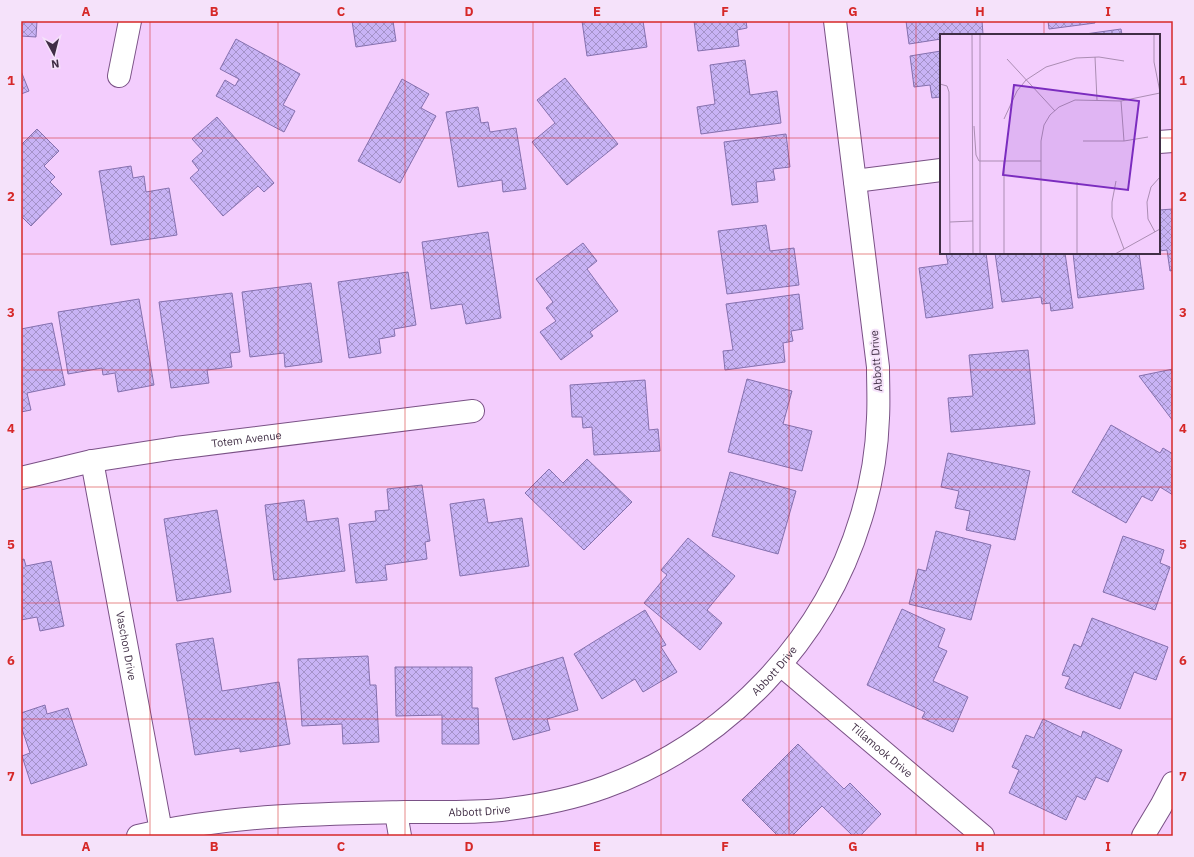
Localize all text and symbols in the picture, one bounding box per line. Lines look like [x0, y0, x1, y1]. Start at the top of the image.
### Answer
text: A [82, 3, 91, 20]
text: B [210, 3, 219, 20]
text: C [337, 3, 346, 20]
text: D [464, 3, 474, 20]
text: E [593, 3, 601, 20]
text: F [721, 3, 729, 20]
text: G [848, 3, 858, 20]
text: H [975, 3, 985, 20]
text: I [1105, 3, 1111, 20]
north arrow [34, 34, 74, 74]
inset map [940, 34, 1160, 254]
text: N [50, 56, 60, 71]
text: 1 [7, 72, 15, 89]
text: 1 [1179, 72, 1187, 89]
text: 2 [7, 188, 15, 205]
text: 2 [1179, 188, 1187, 205]
text: 3 [7, 304, 15, 321]
text: 3 [1179, 304, 1187, 321]
street label: Abbott Drive [867, 330, 885, 392]
text: 4 [7, 420, 15, 437]
text: 4 [1179, 420, 1187, 437]
street label: Totem Avenue [211, 428, 282, 451]
text: 5 [7, 536, 15, 553]
text: 5 [1179, 536, 1187, 553]
street label: Vaschon Drive [113, 610, 140, 682]
street label: Abbott Drive [748, 643, 800, 698]
text: 6 [7, 652, 15, 669]
text: 6 [1179, 652, 1187, 669]
street label: Tillamook Drive [848, 720, 916, 780]
text: 7 [7, 768, 15, 785]
text: 7 [1179, 768, 1187, 785]
street label: Abbott Drive [448, 802, 511, 819]
text: A [82, 838, 91, 855]
text: B [210, 838, 219, 855]
text: C [337, 838, 346, 855]
text: D [464, 838, 474, 855]
text: E [593, 838, 601, 855]
text: F [721, 838, 729, 855]
text: G [848, 838, 858, 855]
text: H [975, 838, 985, 855]
text: I [1105, 838, 1111, 855]

